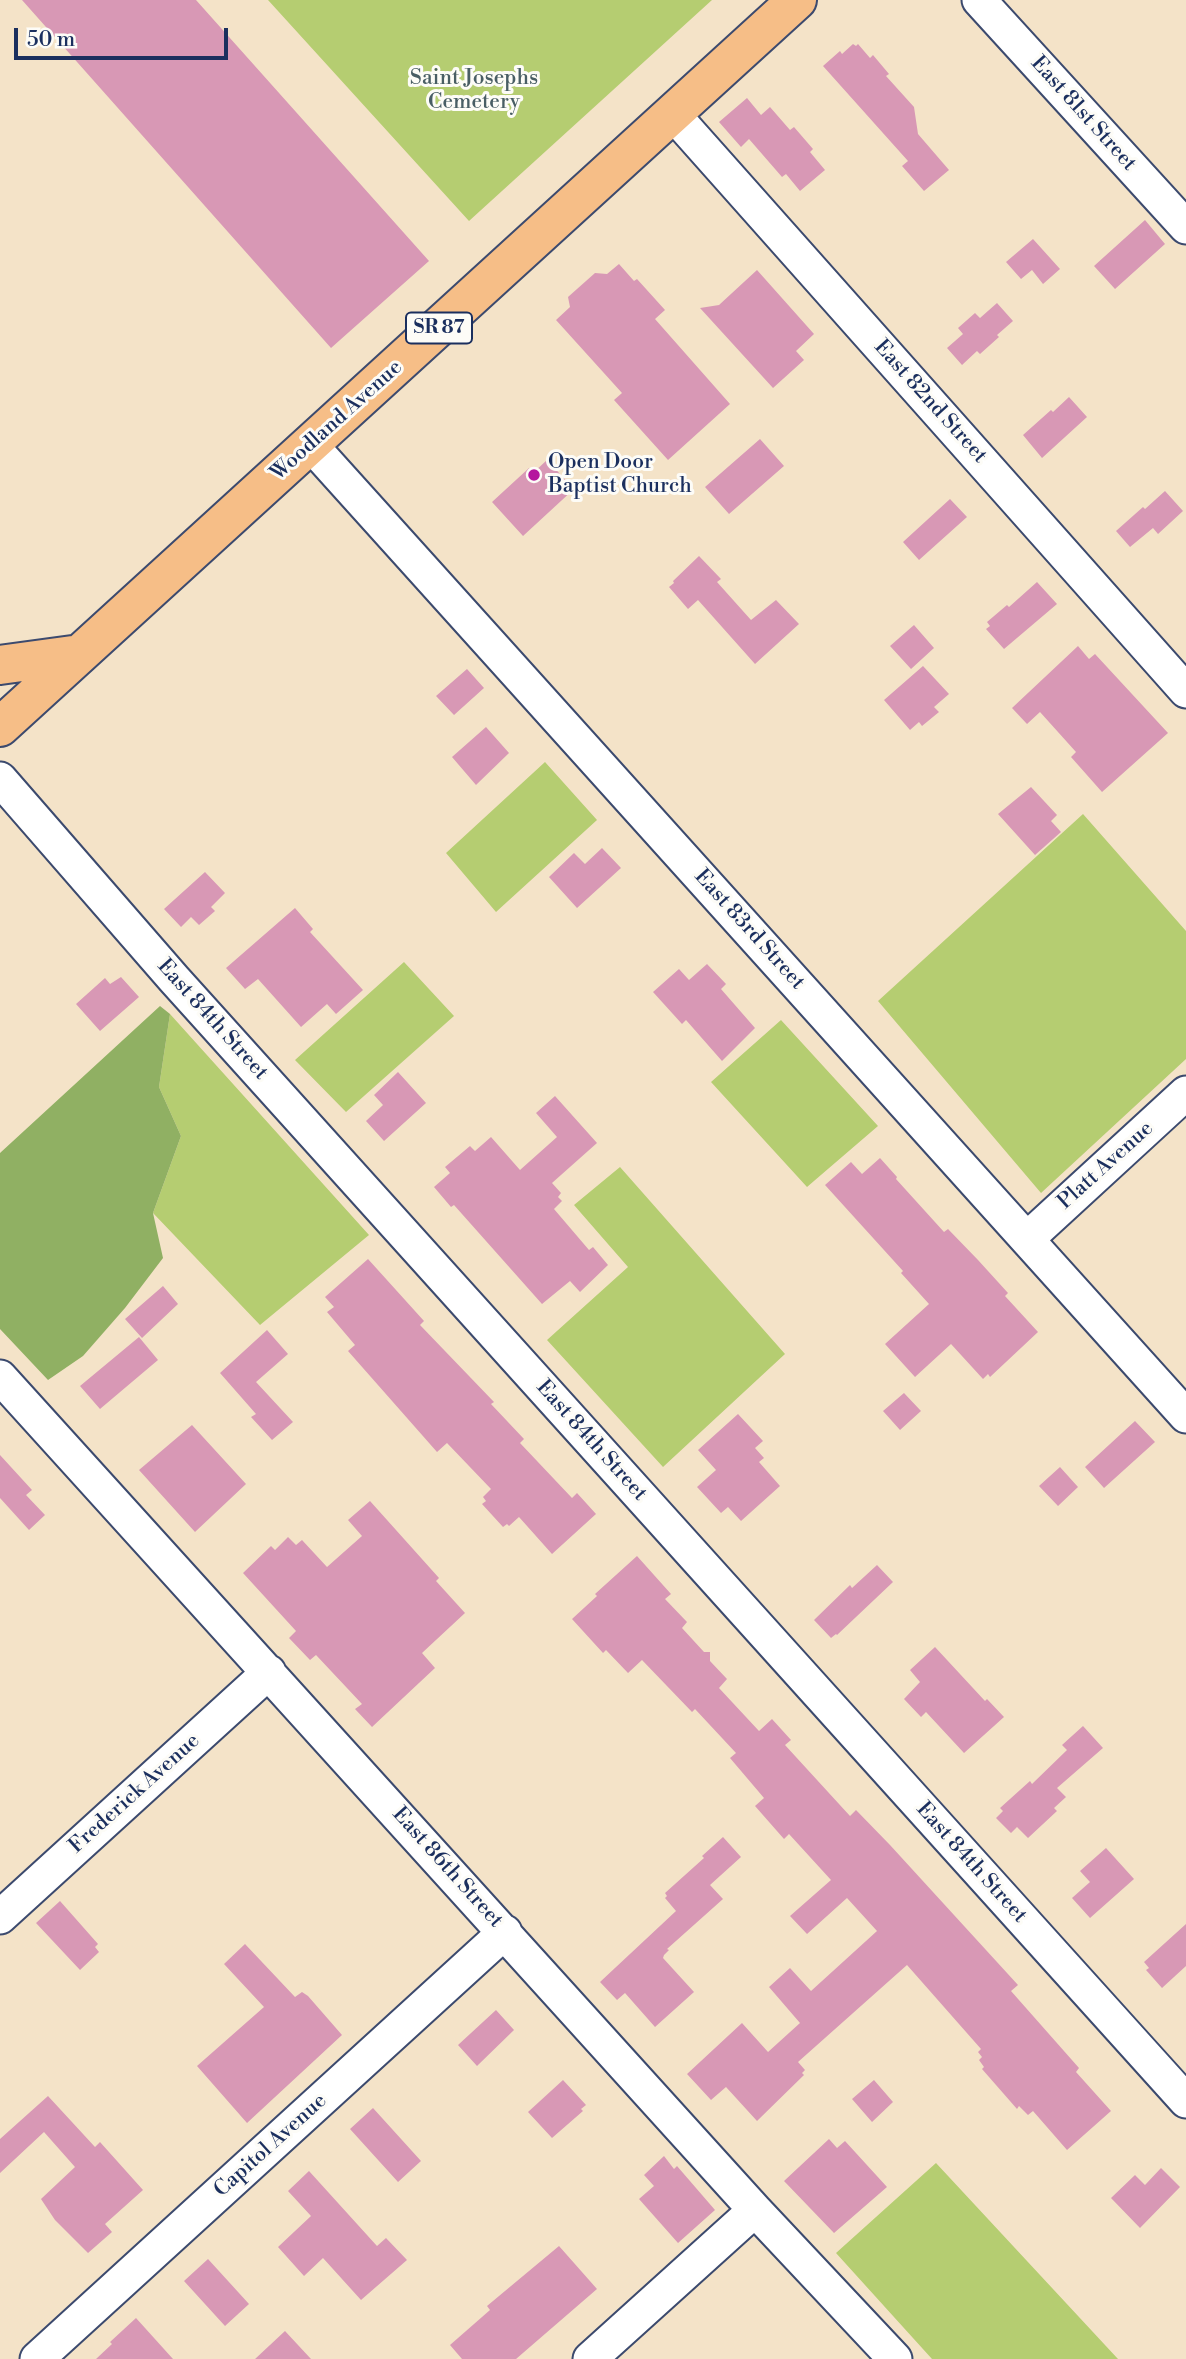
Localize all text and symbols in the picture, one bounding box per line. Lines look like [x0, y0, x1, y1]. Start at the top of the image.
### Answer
scale bar [18, 14, 231, 58]
text: 50 m [27, 27, 75, 53]
street label: East 81st Street [1025, 51, 1141, 177]
park label: Saint Josephs Cemetery [410, 66, 538, 116]
road number: SR 87 [406, 312, 472, 344]
street label: East 82nd Street [868, 335, 992, 469]
street label: Woodland Avenue [266, 355, 408, 487]
place label: Open Door Baptist Church [548, 450, 692, 500]
marker: Open Door Baptist Church [526, 467, 542, 483]
street label: East 83rd Street [688, 865, 810, 995]
street label: East 84th Street [151, 955, 273, 1085]
street label: Platt Avenue [1053, 1117, 1159, 1215]
street label: East 84th Street [530, 1376, 652, 1506]
street label: Frederick Avenue [64, 1729, 206, 1859]
street label: East 84th Street [910, 1798, 1032, 1928]
street label: East 86th Street [386, 1803, 508, 1933]
street label: Capitol Avenue [210, 2089, 332, 2203]

